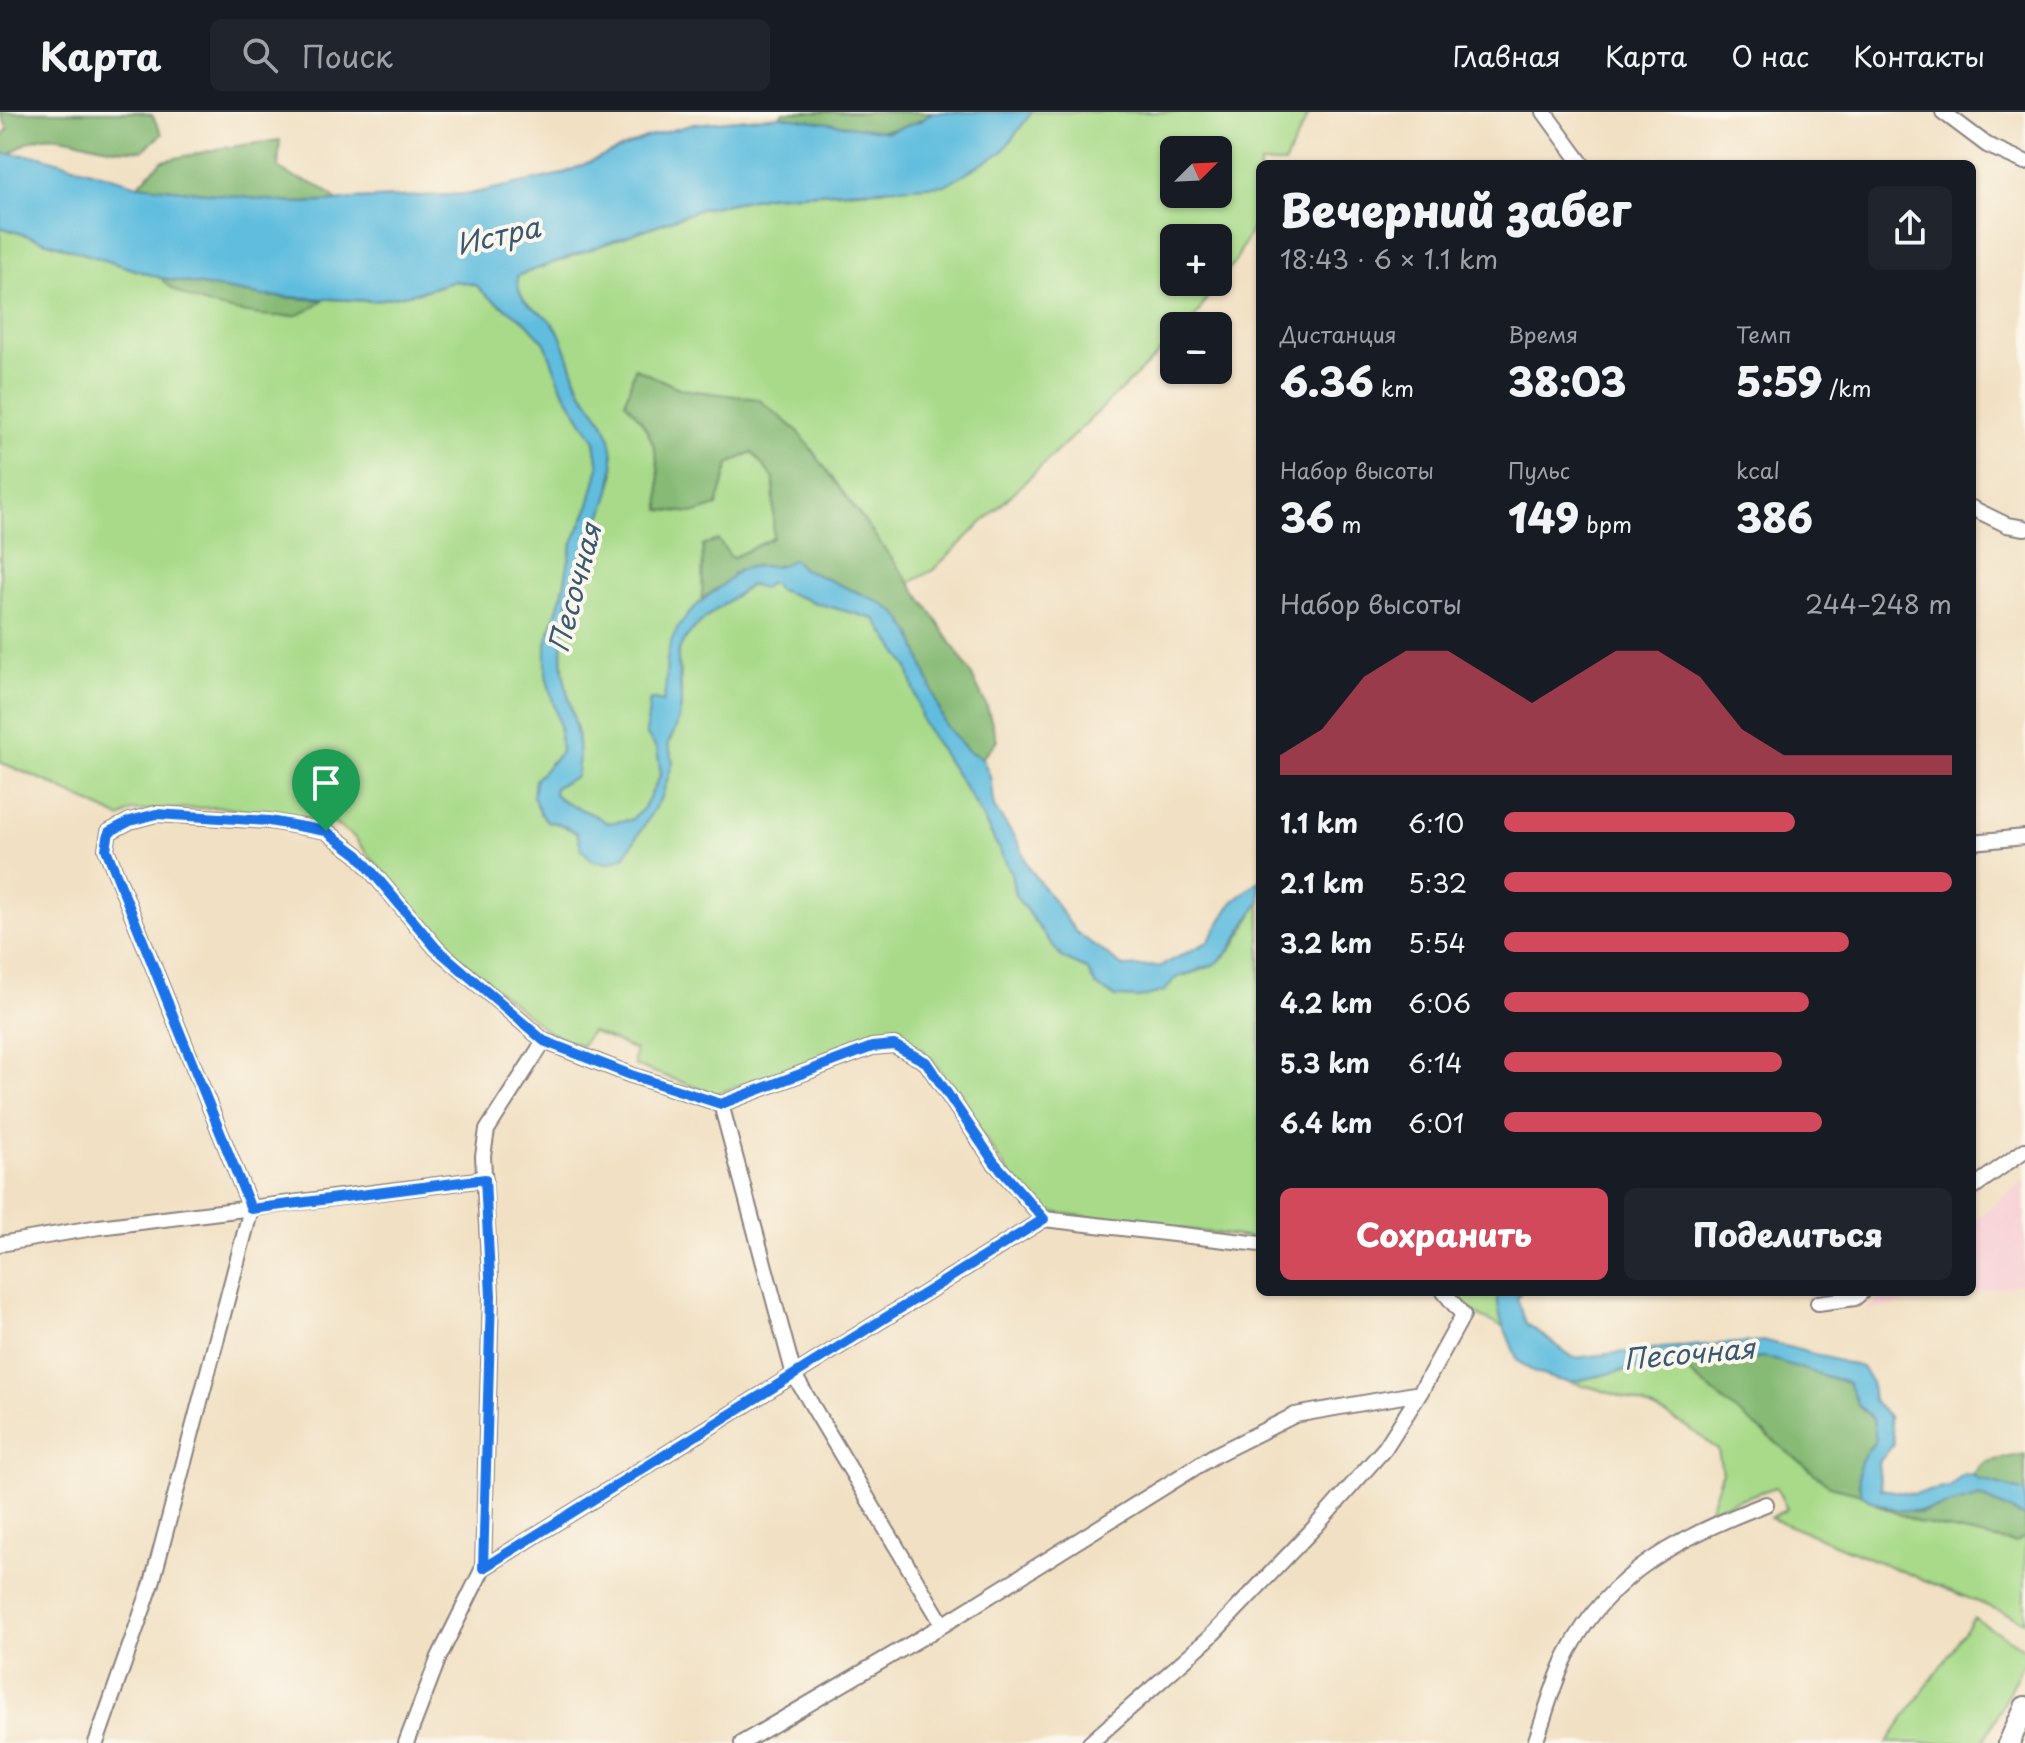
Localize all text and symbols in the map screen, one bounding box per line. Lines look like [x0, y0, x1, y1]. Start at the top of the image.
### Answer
search box [210, 19, 770, 91]
text: Карта [40, 27, 162, 84]
icon: search [238, 33, 282, 77]
text: Поиск [302, 33, 393, 78]
text: Главная [1453, 34, 1561, 77]
text: Карта [1605, 34, 1687, 77]
text: О нас [1731, 34, 1809, 77]
text: Контакты [1853, 34, 1985, 77]
north arrow [1160, 136, 1232, 208]
map controls [1160, 136, 1232, 384]
text: Вечерний забег [1280, 176, 1631, 242]
button: share [1868, 186, 1952, 270]
water label: Истра [451, 204, 545, 265]
button: + [1160, 224, 1232, 296]
text: 18:43 · 6 × 1.1 km [1280, 239, 1498, 278]
button: − [1160, 312, 1232, 384]
text: Дистанция [1280, 317, 1397, 350]
text: Время [1508, 317, 1578, 350]
text: Темп [1736, 317, 1792, 350]
text: 6.36 [1280, 350, 1374, 411]
text: 38:03 [1508, 350, 1626, 411]
text: 5:59 [1736, 350, 1822, 411]
text: km [1374, 371, 1414, 404]
text: /km [1822, 371, 1871, 404]
text: Набор высоты [1280, 453, 1434, 486]
text: Пульс [1508, 453, 1570, 486]
text: kcal [1736, 453, 1780, 486]
text: 36 [1280, 486, 1334, 547]
text: 149 [1508, 486, 1579, 547]
text: 386 [1736, 486, 1813, 547]
text: m [1334, 507, 1362, 540]
text: bpm [1579, 507, 1632, 540]
water label: Песочная [536, 517, 612, 657]
text: Набор высоты [1280, 584, 1462, 623]
text: 244–248 m [1805, 584, 1952, 623]
pin [292, 749, 360, 831]
icon: arrive [304, 761, 348, 805]
text: 1.1 km [1280, 803, 1358, 842]
text: 6:10 [1408, 803, 1464, 842]
text: 2.1 km [1280, 863, 1364, 902]
text: 5:32 [1408, 863, 1467, 902]
text: 3.2 km [1280, 923, 1372, 962]
text: 5:54 [1408, 923, 1466, 962]
text: 4.2 km [1280, 983, 1372, 1022]
text: 6:06 [1408, 983, 1471, 1022]
text: 5.3 km [1280, 1043, 1370, 1082]
text: 6:14 [1408, 1043, 1463, 1082]
text: 6.4 km [1280, 1103, 1372, 1142]
text: 6:01 [1408, 1103, 1464, 1142]
button: Сохранить [1280, 1188, 1608, 1280]
button: Поделиться [1624, 1188, 1952, 1280]
water label: Песочная [1621, 1325, 1758, 1380]

